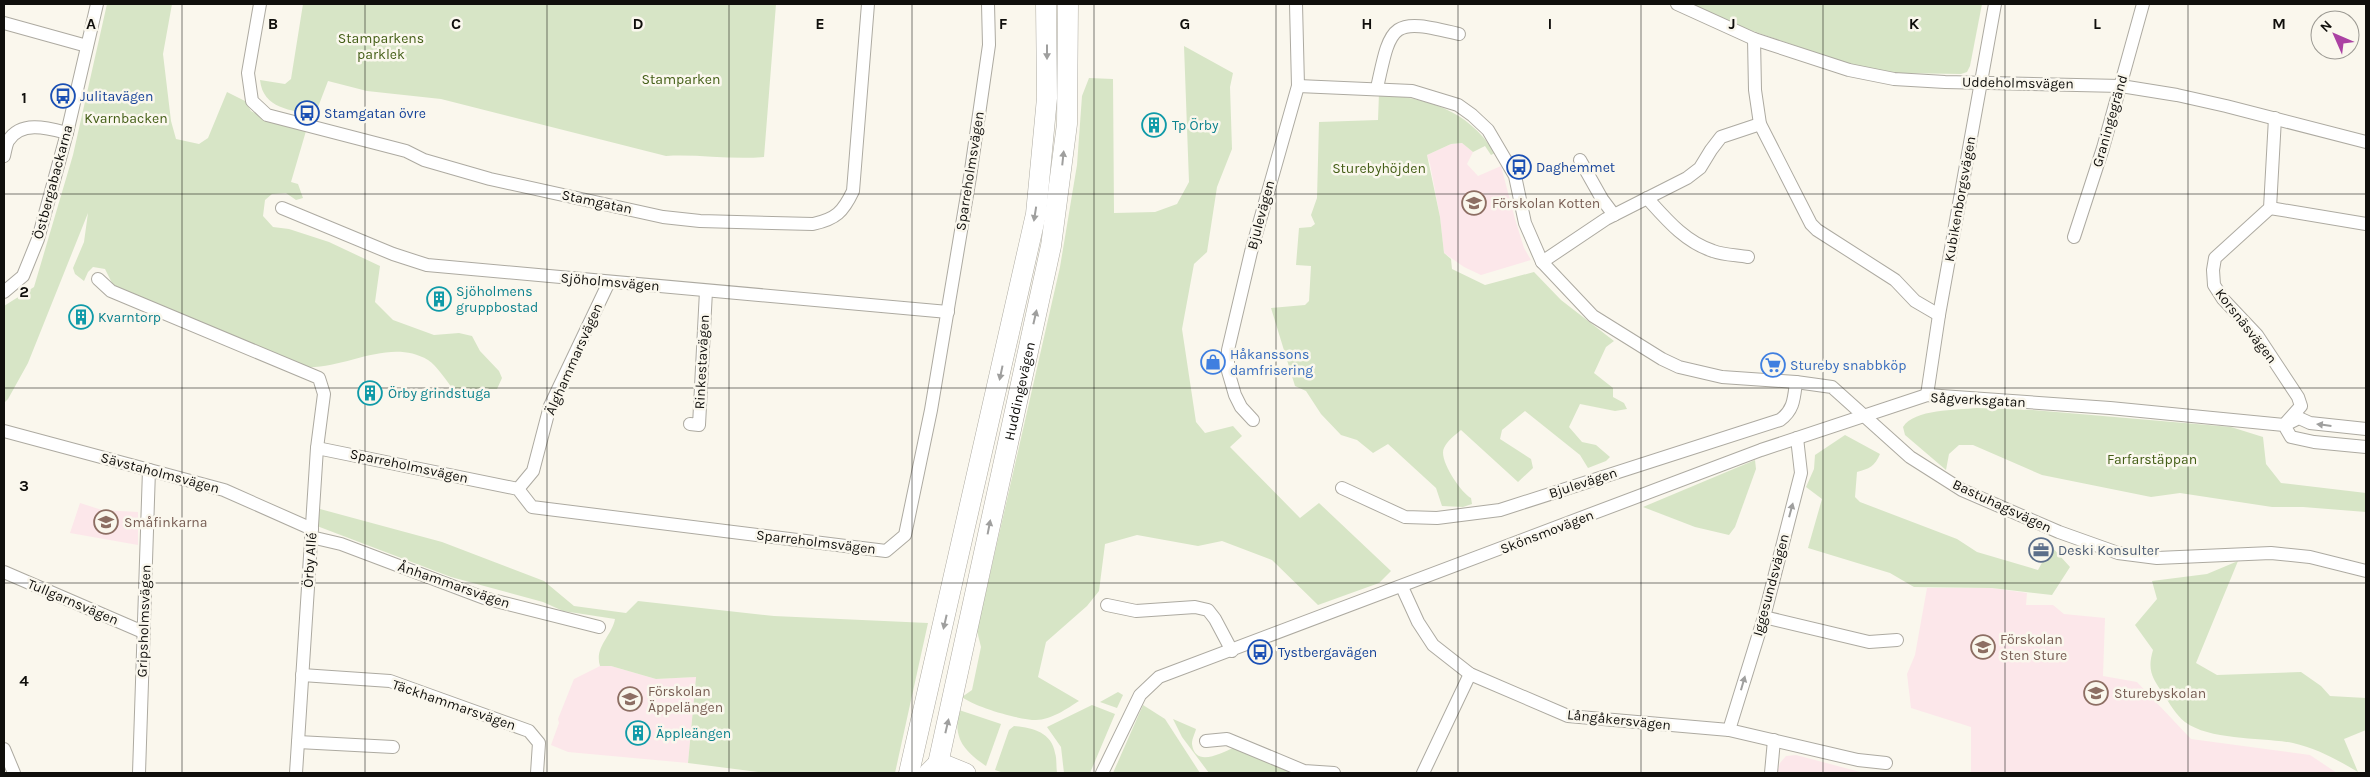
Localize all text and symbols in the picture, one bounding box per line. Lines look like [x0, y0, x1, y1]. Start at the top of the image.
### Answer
north arrow [2310, 10, 2360, 60]
text: A [86, 14, 96, 33]
text: B [268, 14, 278, 33]
text: C [451, 14, 461, 33]
text: D [633, 14, 644, 33]
text: E [815, 14, 825, 33]
text: F [999, 14, 1008, 33]
text: G [1180, 14, 1190, 33]
text: H [1361, 14, 1373, 33]
text: I [1548, 14, 1552, 33]
text: J [1728, 14, 1736, 33]
text: K [1909, 14, 1920, 33]
text: L [2093, 14, 2101, 33]
text: M [2272, 14, 2286, 33]
text: N [2317, 17, 2336, 36]
park label: Stamparkens parklek [338, 30, 424, 63]
one-way arrow [1043, 45, 1051, 61]
park label: Stamparken [641, 71, 721, 88]
street label: Graningegränd [2089, 73, 2131, 169]
street label: Uddeholmsvägen [1962, 74, 2074, 92]
bus stop icon: Julitavägen [50, 83, 76, 109]
text: 1 [21, 88, 27, 107]
place label: Julitavägen [80, 88, 153, 105]
bus stop icon: Stamgatan övre [294, 100, 320, 126]
place label: Stamgatan övre [324, 105, 426, 122]
park label: Kvarnbacken [84, 110, 168, 127]
street label: Sparreholmsvägen [952, 110, 988, 232]
building icon: Tp Örby [1141, 112, 1167, 138]
place label: Tp Örby [1172, 117, 1219, 134]
street label: Östbergabackarna [30, 123, 76, 241]
street label: Kubikenborgsvägen [1941, 135, 1979, 263]
one-way arrow [1060, 149, 1068, 165]
bus stop icon: Daghemmet [1506, 154, 1532, 180]
place label: Daghemmet [1536, 159, 1615, 176]
park label: Sturebyhöjden [1332, 160, 1426, 177]
street label: Bjulevägen [1244, 179, 1278, 251]
street label: Stamgatan [560, 186, 634, 218]
school or university icon: Förskolan Kotten [1461, 190, 1487, 216]
place label: Förskolan Kotten [1492, 195, 1600, 212]
one-way arrow [1031, 207, 1039, 223]
street label: Sjöholmsvägen [560, 269, 660, 295]
text: 2 [19, 282, 29, 301]
place label: Sjöholmens gruppbostad [456, 283, 538, 316]
street label: Korsnäsvägen [2211, 285, 2281, 367]
building icon: Sjöholmens gruppbostad [426, 286, 452, 312]
street label: Älghammarsvägen [542, 300, 606, 418]
building icon: Kvarntorp [68, 304, 94, 330]
place label: Kvarntorp [98, 309, 161, 326]
one-way arrow [1031, 310, 1039, 325]
street label: Rinkestavägen [691, 314, 713, 410]
street label: Huddingevägen [1000, 340, 1038, 442]
place label: Håkanssons damfrisering [1230, 346, 1313, 379]
shop icon: Håkanssons damfrisering [1200, 349, 1226, 375]
supermarket icon: Stureby snabbköp [1760, 352, 1786, 378]
place label: Stureby snabbköp [1790, 357, 1906, 374]
one-way arrow [997, 366, 1005, 381]
building icon: Örby grindstuga [357, 380, 383, 406]
place label: Örby grindstuga [388, 385, 491, 402]
street label: Sågverksgatan [1930, 389, 2026, 411]
one-way arrow [2316, 421, 2332, 429]
street label: Sparreholmsvägen [348, 445, 470, 487]
street label: Sävstaholmsvägen [99, 449, 221, 497]
park label: Farfarstäppan [2107, 451, 2197, 468]
street label: Bjulevägen [1547, 464, 1619, 502]
text: 3 [19, 476, 29, 495]
street label: Bastuhagsvägen [1950, 476, 2054, 536]
one-way arrow [1787, 502, 1795, 517]
street label: Skönsmovägen [1498, 506, 1596, 558]
school or university icon: Småfinkarna [93, 509, 119, 535]
place label: Småfinkarna [124, 514, 208, 531]
one-way arrow [985, 519, 993, 535]
street label: Sparreholmsvägen [755, 526, 877, 558]
street label: Örby Allé [300, 532, 320, 588]
street label: Iggesundsvägen [1749, 532, 1793, 638]
office icon: Deski Konsulter [2028, 537, 2054, 563]
place label: Deski Konsulter [2058, 542, 2160, 559]
street label: Ånhammarsvägen [396, 558, 512, 612]
street label: Gripsholmsvägen [134, 564, 154, 678]
street label: Tullgarnsvägen [25, 575, 121, 629]
one-way arrow [941, 614, 949, 629]
place label: Förskolan Sten Sture [2000, 631, 2067, 664]
school or university icon: Förskolan Sten Sture [1970, 634, 1996, 660]
bus stop icon: Tystbergavägen [1247, 639, 1273, 665]
place label: Tystbergavägen [1278, 644, 1377, 661]
text: 4 [19, 671, 29, 690]
street label: Täckhammarsvägen [390, 676, 518, 734]
one-way arrow [1739, 676, 1747, 691]
school or university icon: Sturebyskolan [2083, 680, 2109, 706]
place label: Förskolan Äppelängen [648, 683, 723, 716]
place label: Sturebyskolan [2114, 685, 2206, 702]
school or university icon: Förskolan Äppelängen [617, 686, 643, 712]
street label: Långåkersvägen [1566, 706, 1672, 734]
one-way arrow [943, 718, 951, 733]
building icon: Äppleängen [625, 720, 651, 746]
place label: Äppleängen [656, 725, 731, 742]

